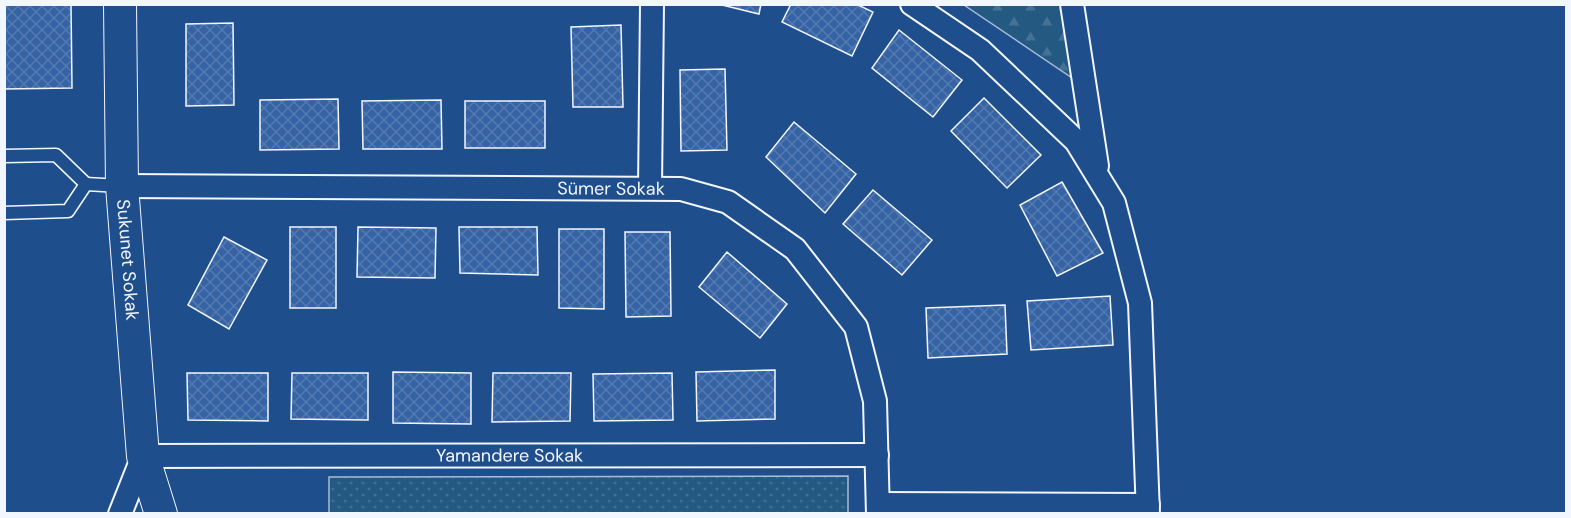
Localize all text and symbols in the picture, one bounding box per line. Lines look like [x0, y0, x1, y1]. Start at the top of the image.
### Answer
street label: Sümer Sokak [557, 176, 665, 201]
street label: Sukunet Sokak [111, 198, 144, 321]
street label: Yamandere Sokak [436, 443, 583, 468]

